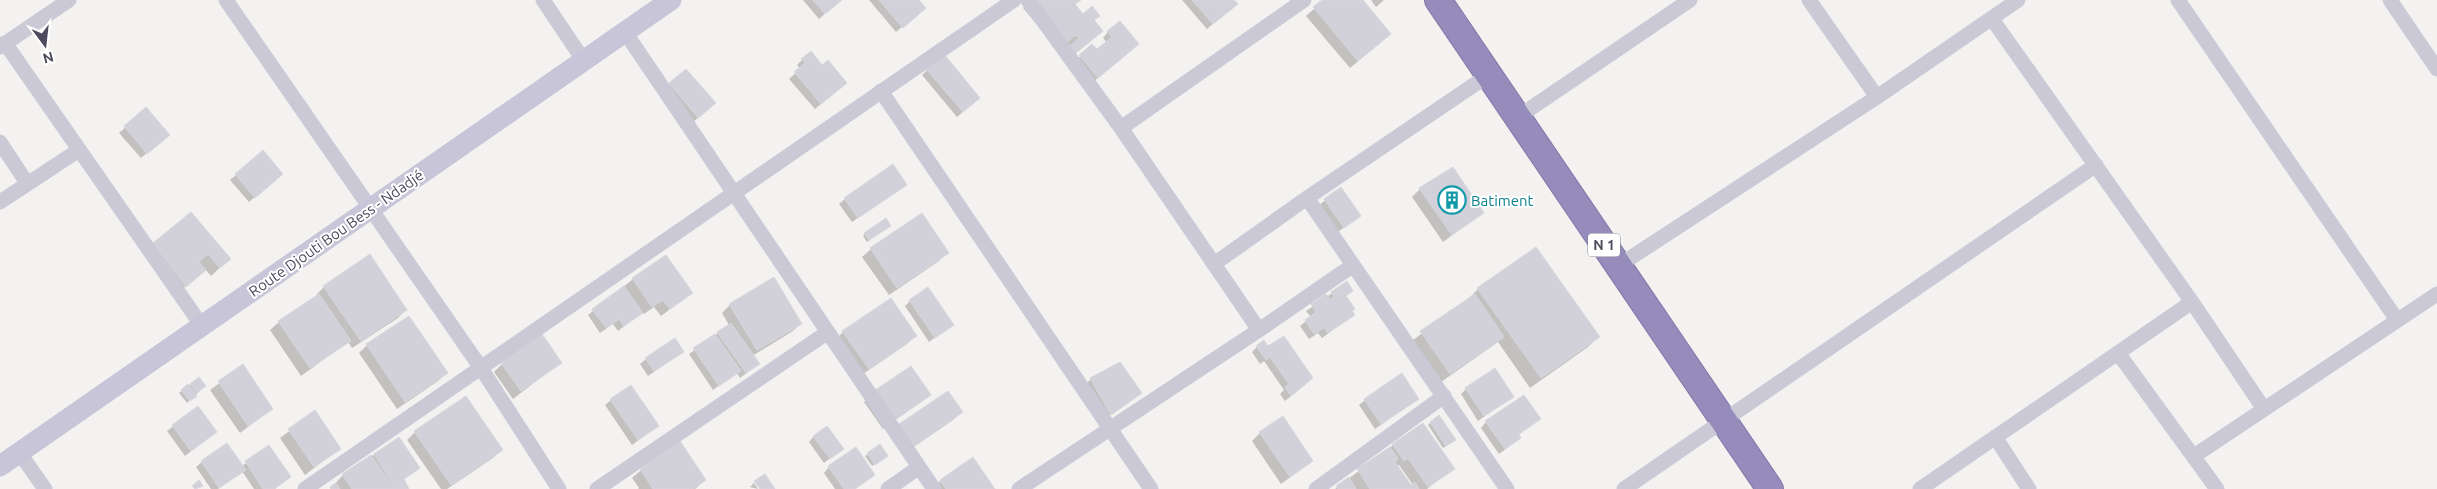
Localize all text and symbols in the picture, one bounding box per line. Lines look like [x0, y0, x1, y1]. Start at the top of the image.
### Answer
north arrow [20, 20, 70, 70]
text: N [41, 48, 55, 67]
street label: Route Djouti Bou Bess - Ndadjé [246, 166, 426, 300]
building icon: Batiment [1437, 185, 1467, 215]
place label: Batiment [1471, 192, 1534, 209]
road number: N 1 [1588, 234, 1620, 256]

